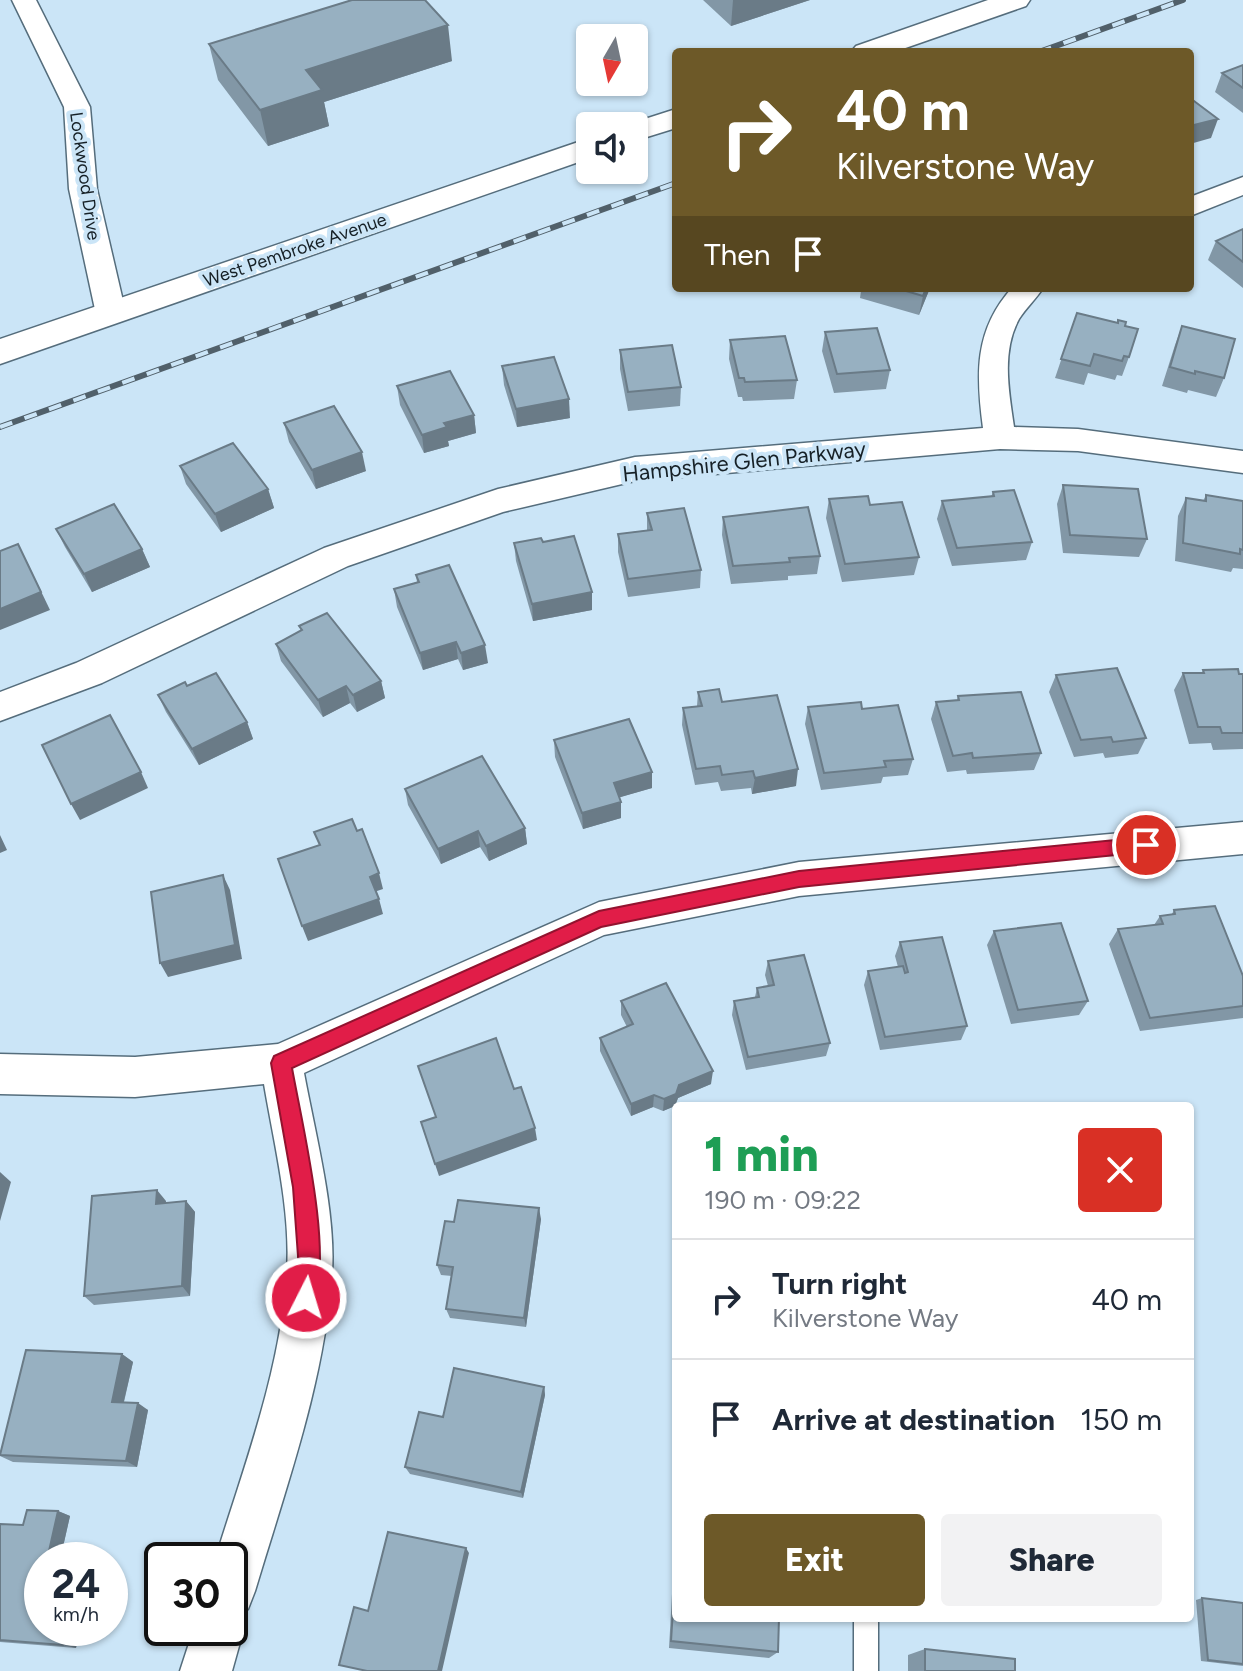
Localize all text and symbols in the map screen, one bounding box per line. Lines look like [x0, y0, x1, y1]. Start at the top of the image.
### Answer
north arrow [576, 24, 648, 96]
map controls [576, 24, 648, 184]
text: 40 m [836, 77, 970, 144]
icon: right [704, 80, 808, 184]
street label: Lockwood Drive [65, 110, 105, 242]
button: sound [576, 112, 648, 184]
text: Kilverstone Way [836, 145, 1094, 188]
street label: West Pembroke Avenue [201, 208, 390, 292]
icon: arrive [786, 232, 830, 276]
text: Then [704, 236, 770, 273]
street label: Hampshire Glen Parkway [621, 435, 868, 488]
pin [1112, 811, 1180, 879]
icon: arrive [1124, 823, 1168, 867]
text: 1 min [704, 1125, 819, 1183]
button: close [1078, 1128, 1162, 1212]
text: 190 m · 09:22 [704, 1184, 861, 1216]
position arrow [264, 1256, 348, 1340]
text: Turn right [772, 1265, 907, 1302]
icon: right [704, 1277, 748, 1321]
text: 40 m [1091, 1281, 1162, 1318]
text: Kilverstone Way [772, 1302, 959, 1334]
icon: arrive [704, 1397, 748, 1441]
text: Arrive at destination [772, 1401, 1055, 1438]
text: 150 m [1080, 1401, 1162, 1438]
button: Exit [704, 1514, 925, 1606]
button: Share [941, 1514, 1162, 1606]
speed limit sign: 30 [144, 1542, 248, 1646]
text: 24 [52, 1560, 100, 1608]
text: km/h [53, 1602, 99, 1626]

